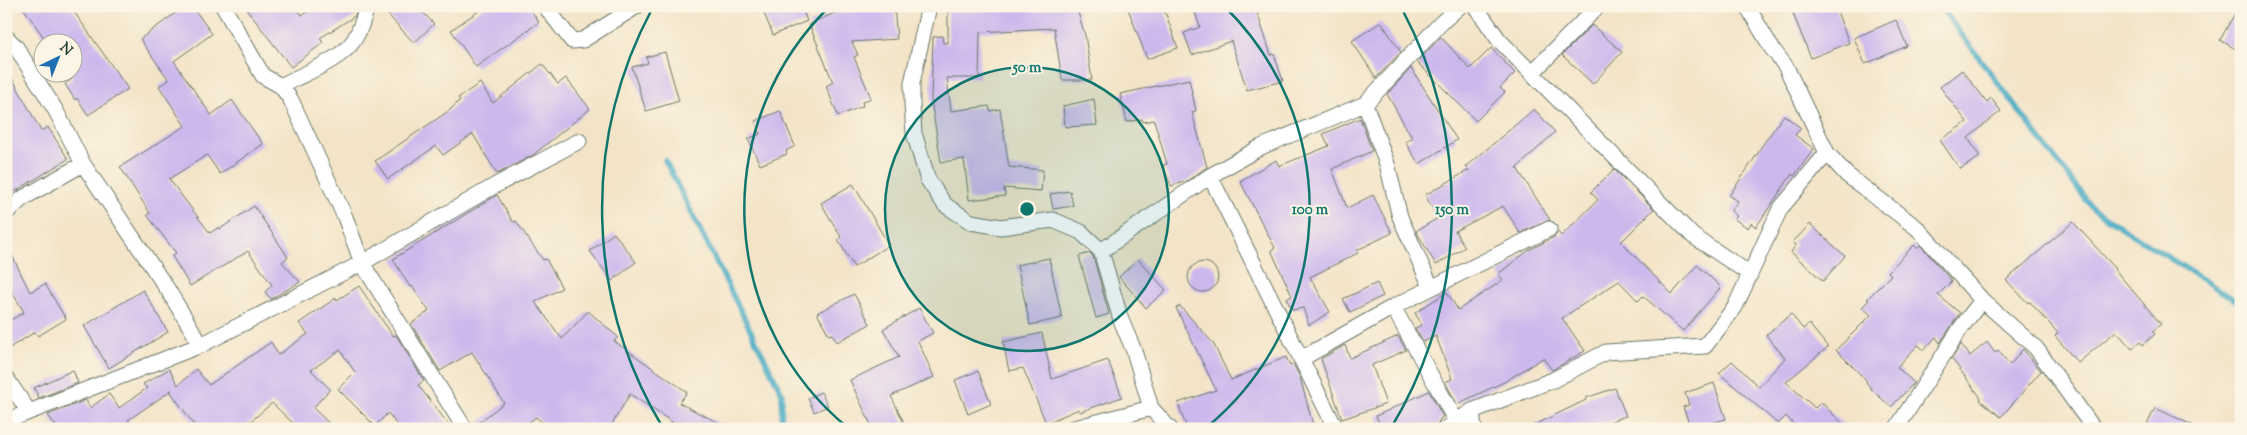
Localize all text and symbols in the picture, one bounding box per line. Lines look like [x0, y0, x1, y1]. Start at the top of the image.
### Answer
north arrow [32, 32, 82, 82]
text: N [55, 39, 76, 61]
text: 50 m [1012, 58, 1042, 79]
centre of rings [1018, 200, 1036, 218]
text: 100 m [1292, 200, 1329, 221]
text: 150 m [1435, 200, 1469, 221]

